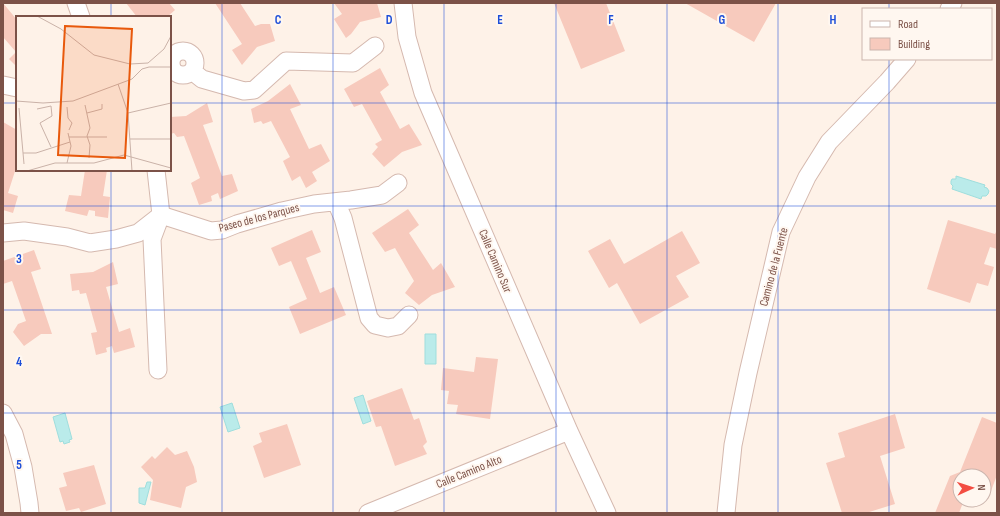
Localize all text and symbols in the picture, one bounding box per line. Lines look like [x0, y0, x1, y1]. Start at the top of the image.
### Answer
legend [862, 8, 992, 60]
text: C [275, 12, 282, 28]
text: D [386, 12, 393, 28]
text: E [497, 12, 503, 28]
text: F [608, 12, 614, 28]
text: G [719, 12, 726, 28]
text: H [830, 12, 837, 28]
inset map [16, 16, 171, 171]
text: Road [898, 17, 918, 32]
text: Building [898, 37, 930, 52]
street label: Paseo de los Parques [217, 200, 301, 236]
street label: Camino de la Fuente [756, 226, 792, 308]
street label: Calle Camino Sur [475, 227, 515, 295]
text: 3 [16, 251, 22, 267]
text: 4 [16, 354, 22, 370]
street label: Calle Camino Alto [434, 452, 504, 492]
text: 5 [16, 457, 22, 473]
north arrow [952, 468, 992, 508]
text: N [975, 484, 988, 491]

